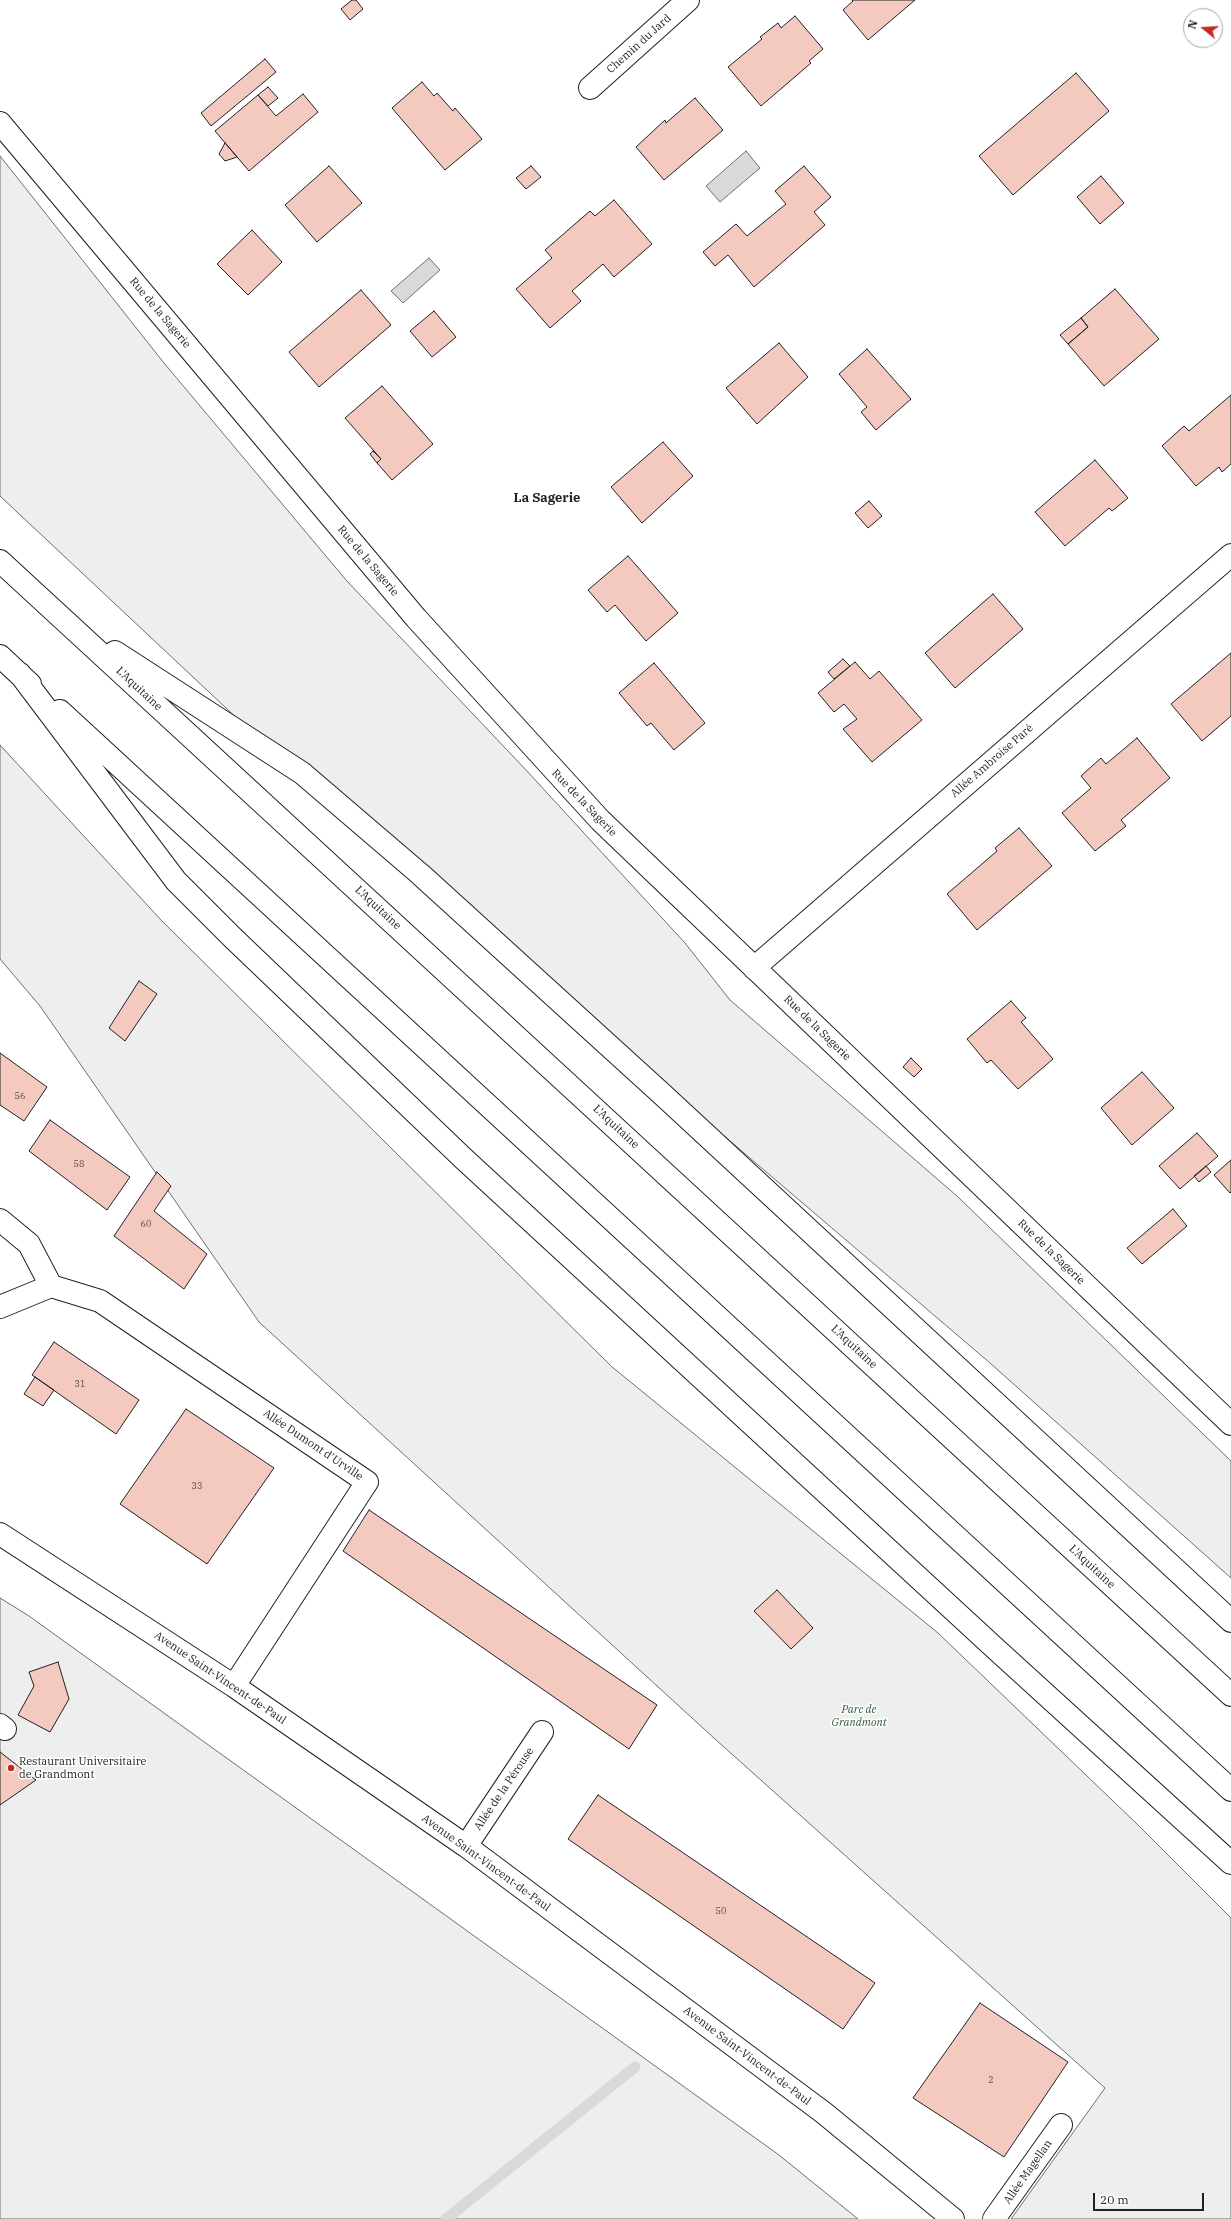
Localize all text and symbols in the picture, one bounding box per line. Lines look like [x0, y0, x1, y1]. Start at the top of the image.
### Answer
north arrow [1183, 8, 1223, 48]
street label: Chemin du Jard [604, 12, 674, 76]
text: N [1185, 18, 1201, 31]
street label: Rue de la Sagerie [127, 275, 193, 351]
district label: La Sagerie [514, 490, 580, 506]
street label: Rue de la Sagerie [335, 523, 401, 599]
street label: L'Aquitaine [113, 664, 165, 714]
street label: Allée Ambroise Paré [948, 722, 1036, 800]
street label: Rue de la Sagerie [549, 767, 619, 839]
street label: L'Aquitaine [352, 883, 404, 933]
street label: Rue de la Sagerie [781, 993, 853, 1063]
house number: 56 [15, 1091, 25, 1101]
street label: L'Aquitaine [590, 1102, 642, 1152]
house number: 58 [74, 1159, 84, 1169]
street label: Rue de la Sagerie [1015, 1217, 1087, 1287]
house number: 60 [141, 1219, 151, 1229]
street label: L'Aquitaine [828, 1322, 880, 1372]
house number: 31 [75, 1379, 85, 1389]
street label: Allée Dumont d'Urville [261, 1407, 365, 1483]
house number: 33 [192, 1481, 202, 1491]
street label: L'Aquitaine [1066, 1542, 1118, 1592]
street label: Avenue Saint-Vincent-de-Paul [152, 1629, 288, 1727]
park label: Parc de Grandmont [831, 1703, 887, 1729]
street label: Allée de la Pérouse [471, 1745, 537, 1833]
place label: Restaurant Universitaire de Grandmont [19, 1755, 146, 1781]
marker: Restaurant Universitaire de Grandmont [6, 1763, 16, 1773]
street label: Avenue Saint-Vincent-de-Paul [419, 1812, 553, 1914]
house number: 50 [716, 1906, 726, 1916]
street label: Avenue Saint-Vincent-de-Paul [681, 2004, 813, 2108]
house number: 2 [988, 2075, 994, 2085]
street label: Allée Magellan [1001, 2137, 1055, 2207]
scale bar [1095, 2185, 1206, 2211]
text: 20 m [1100, 2192, 1129, 2207]

